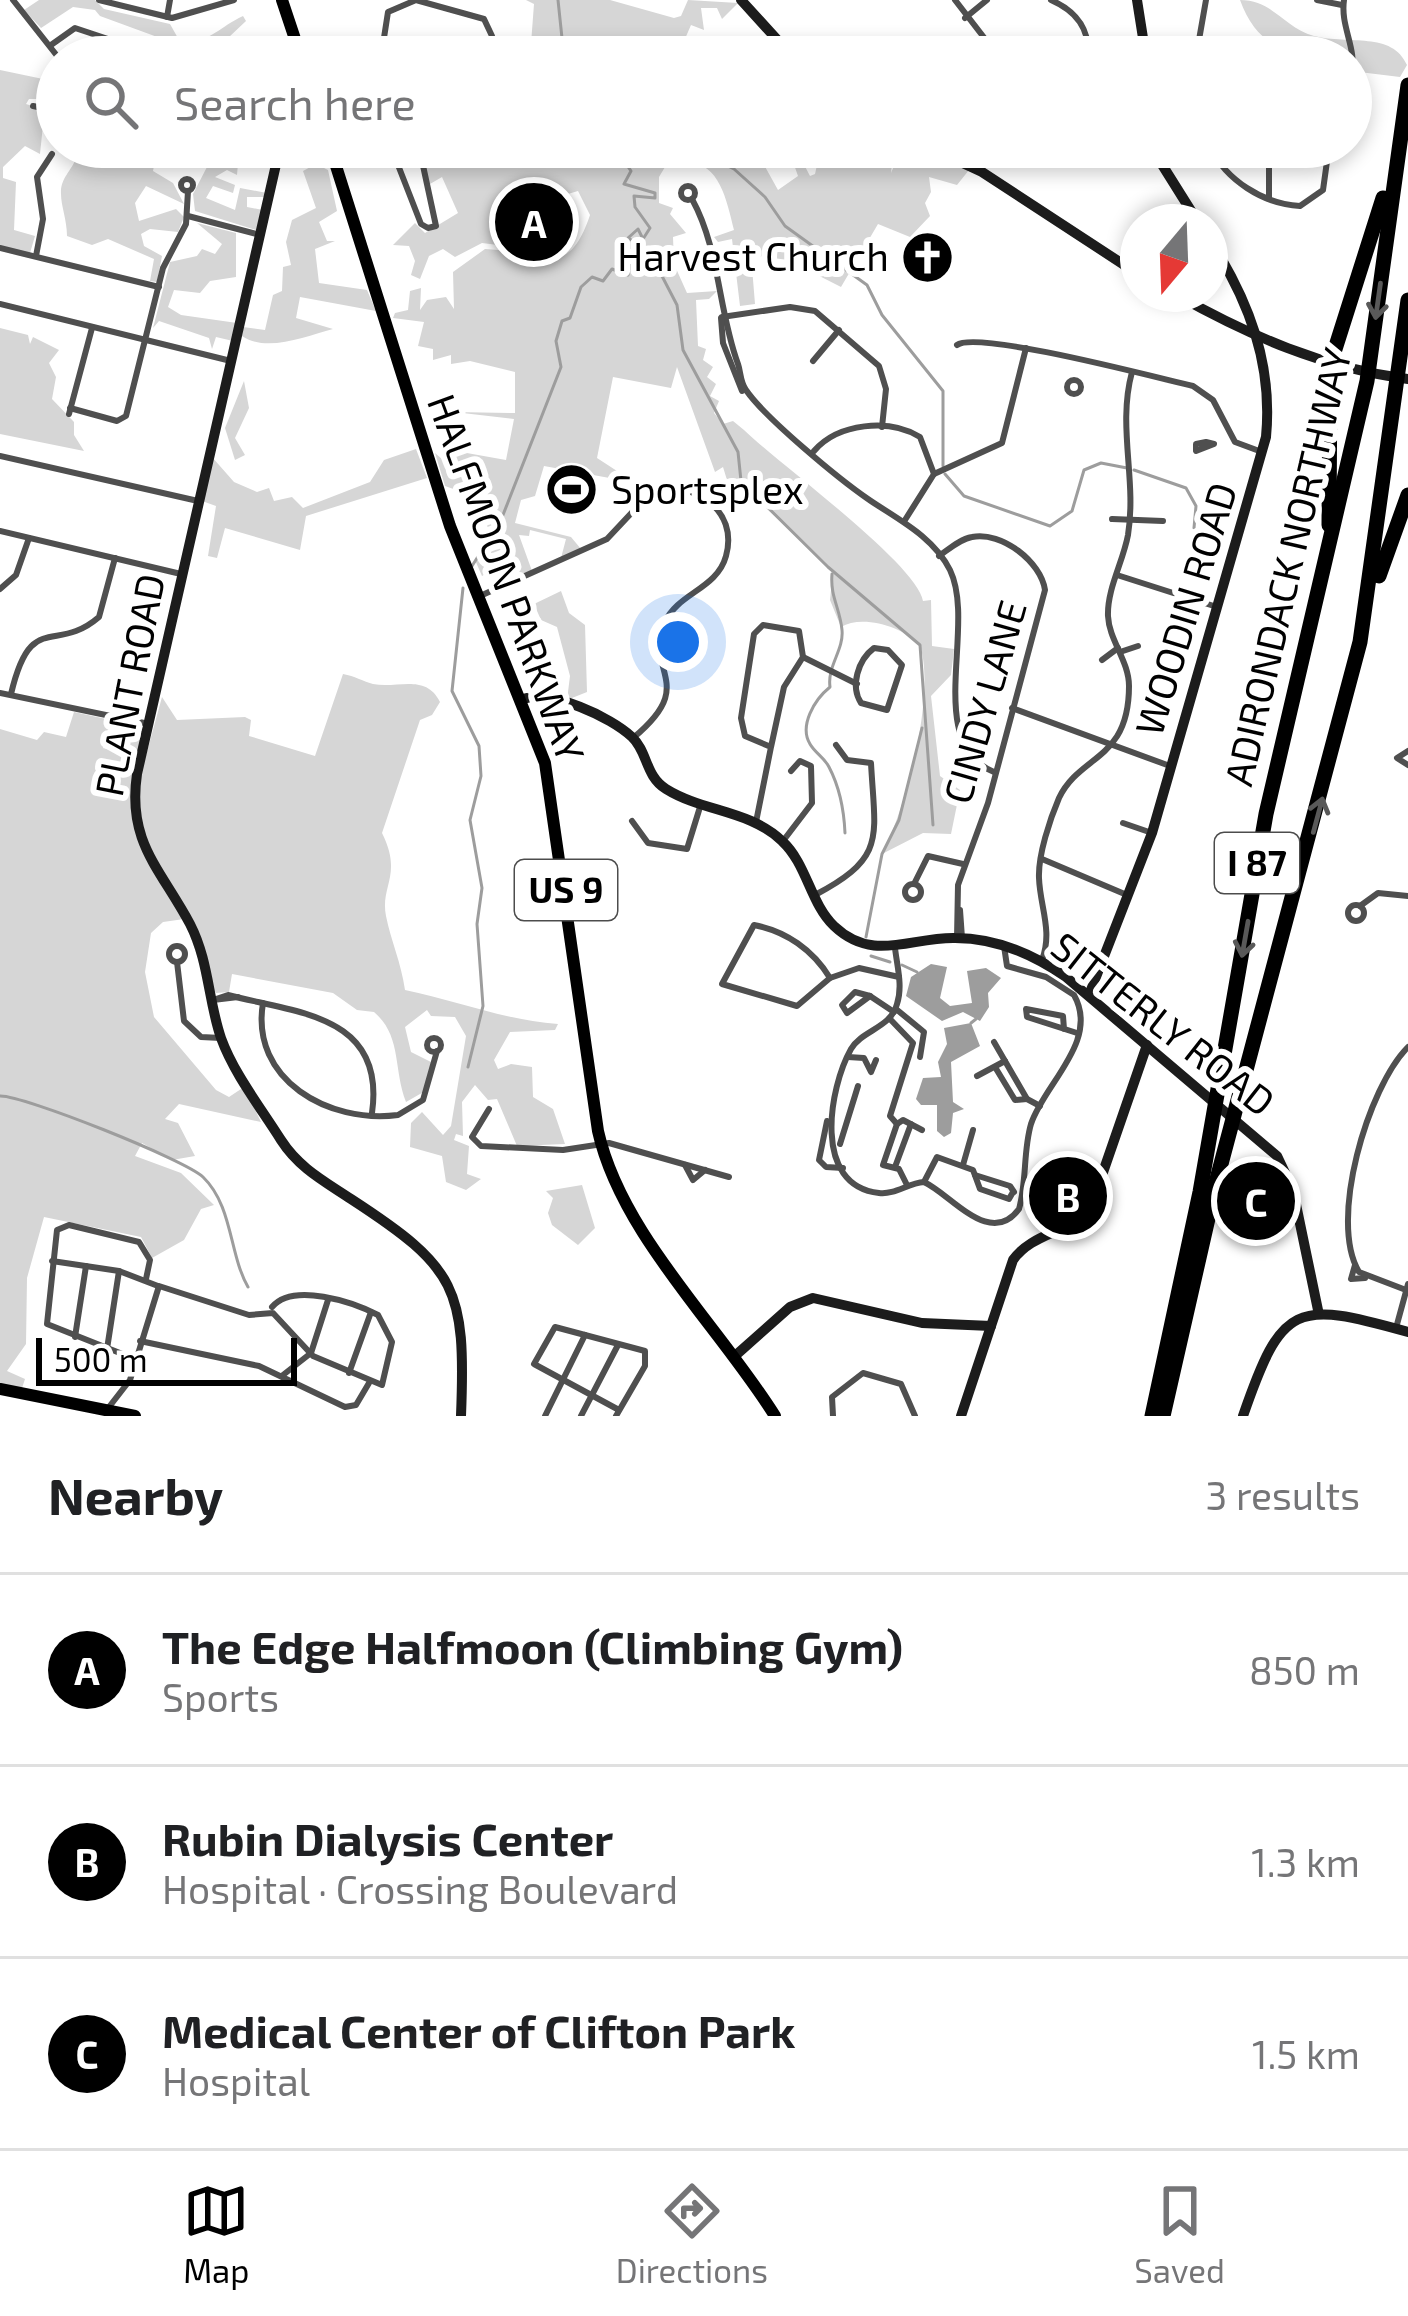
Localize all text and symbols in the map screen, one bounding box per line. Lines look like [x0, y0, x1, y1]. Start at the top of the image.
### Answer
search box [36, 36, 1372, 168]
icon: search [78, 69, 144, 135]
text: Search here [174, 75, 416, 129]
pin: A [495, 177, 573, 267]
north arrow [1120, 204, 1228, 312]
church icon: Harvest Church [900, 229, 956, 285]
place label: Harvest Church [617, 232, 889, 279]
one-way arrow [1366, 281, 1389, 320]
street label: ADIRONDACK NORTHWAY [1213, 343, 1360, 790]
street label: HALFMOON PARKWAY [419, 387, 596, 768]
sports icon: Sportsplex [544, 462, 600, 518]
place label: Sportsplex [611, 465, 804, 512]
street label: WOODIN ROAD [1124, 477, 1245, 740]
street label: PLANT ROAD [84, 570, 173, 800]
street label: CINDY LANE [932, 595, 1035, 808]
your location [648, 612, 708, 672]
one-way arrow [1308, 796, 1330, 834]
road number: I 87 [1215, 833, 1299, 893]
road number: US 9 [515, 860, 617, 920]
one-way arrow [1232, 919, 1255, 958]
street label: SITTERLY ROAD [1043, 921, 1285, 1124]
pin: B [1029, 1151, 1107, 1241]
pin: C [1217, 1156, 1295, 1246]
scale bar [36, 1332, 297, 1385]
text: 500 m [54, 1339, 148, 1379]
text: Nearby [48, 1464, 223, 1525]
text: 3 results [1206, 1471, 1360, 1518]
text: The Edge Halfmoon (Climbing Gym) [162, 1619, 903, 1673]
text: A [74, 1646, 100, 1693]
text: 850 m [1249, 1646, 1360, 1693]
text: Sports [162, 1673, 279, 1720]
text: Rubin Dialysis Center [162, 1811, 613, 1865]
text: B [75, 1838, 99, 1885]
text: 1.3 km [1251, 1838, 1360, 1885]
text: Hospital · Crossing Boulevard [162, 1865, 678, 1912]
text: Medical Center of Clifton Park [162, 2003, 795, 2057]
text: C [76, 2030, 98, 2077]
text: 1.5 km [1252, 2030, 1360, 2077]
text: Hospital [162, 2057, 310, 2104]
tab: Map [183, 2178, 249, 2290]
tab: Directions [616, 2178, 768, 2290]
tab: Saved [1134, 2178, 1225, 2290]

